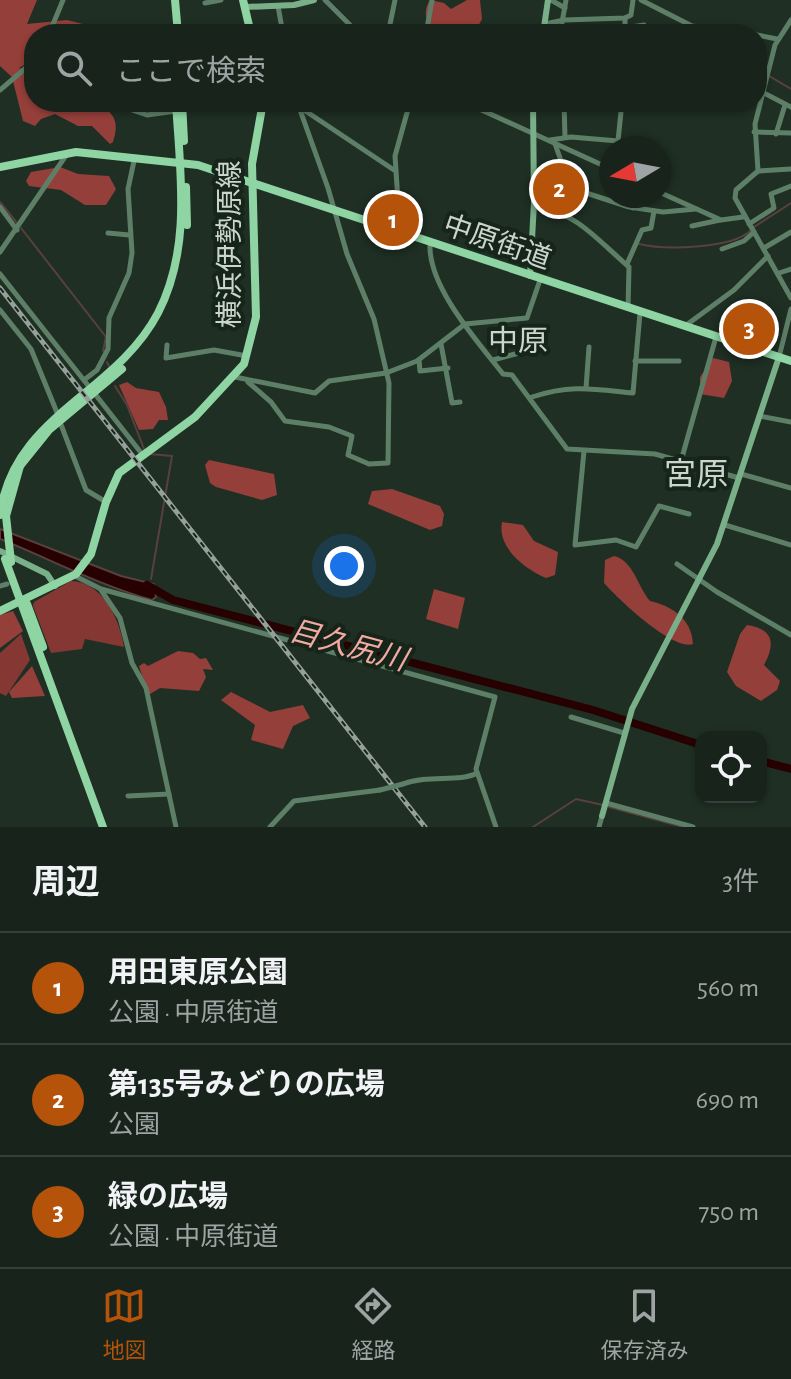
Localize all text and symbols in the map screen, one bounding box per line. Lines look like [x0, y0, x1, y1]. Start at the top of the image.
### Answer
search box [24, 24, 767, 112]
icon: search [52, 46, 96, 90]
text: ここで検索 [116, 57, 266, 87]
north arrow [599, 136, 671, 208]
pin: 2 [533, 159, 585, 219]
street label: 横浜伊勢原線 [215, 160, 245, 328]
pin: 1 [367, 190, 419, 250]
street label: 中原街道 [439, 210, 555, 274]
pin: 3 [723, 299, 775, 359]
district label: 中原 [488, 325, 548, 357]
district label: 宮原 [664, 457, 728, 491]
your location [324, 546, 364, 586]
water label: 目久尻川 [286, 614, 413, 677]
map controls [695, 731, 767, 803]
button: locate [695, 731, 767, 803]
text: 周辺 [32, 866, 100, 900]
text: 3件 [722, 869, 759, 895]
text: 用田東原公園 [108, 958, 288, 988]
text: 1 [53, 975, 63, 1001]
text: 560 m [697, 975, 759, 1001]
text: 公園 · 中原街道 [108, 1000, 279, 1026]
text: 第135号みどりの広場 [108, 1070, 385, 1100]
text: 2 [52, 1087, 64, 1113]
text: 690 m [696, 1087, 759, 1113]
text: 公園 [108, 1112, 160, 1138]
text: 緑の広場 [108, 1182, 228, 1212]
text: 3 [52, 1199, 64, 1225]
text: 750 m [698, 1199, 759, 1225]
text: 公園 · 中原街道 [108, 1224, 279, 1250]
tab: 地図 [102, 1284, 147, 1364]
tab: 経路 [351, 1284, 396, 1364]
tab: 保存済み [600, 1284, 689, 1364]

